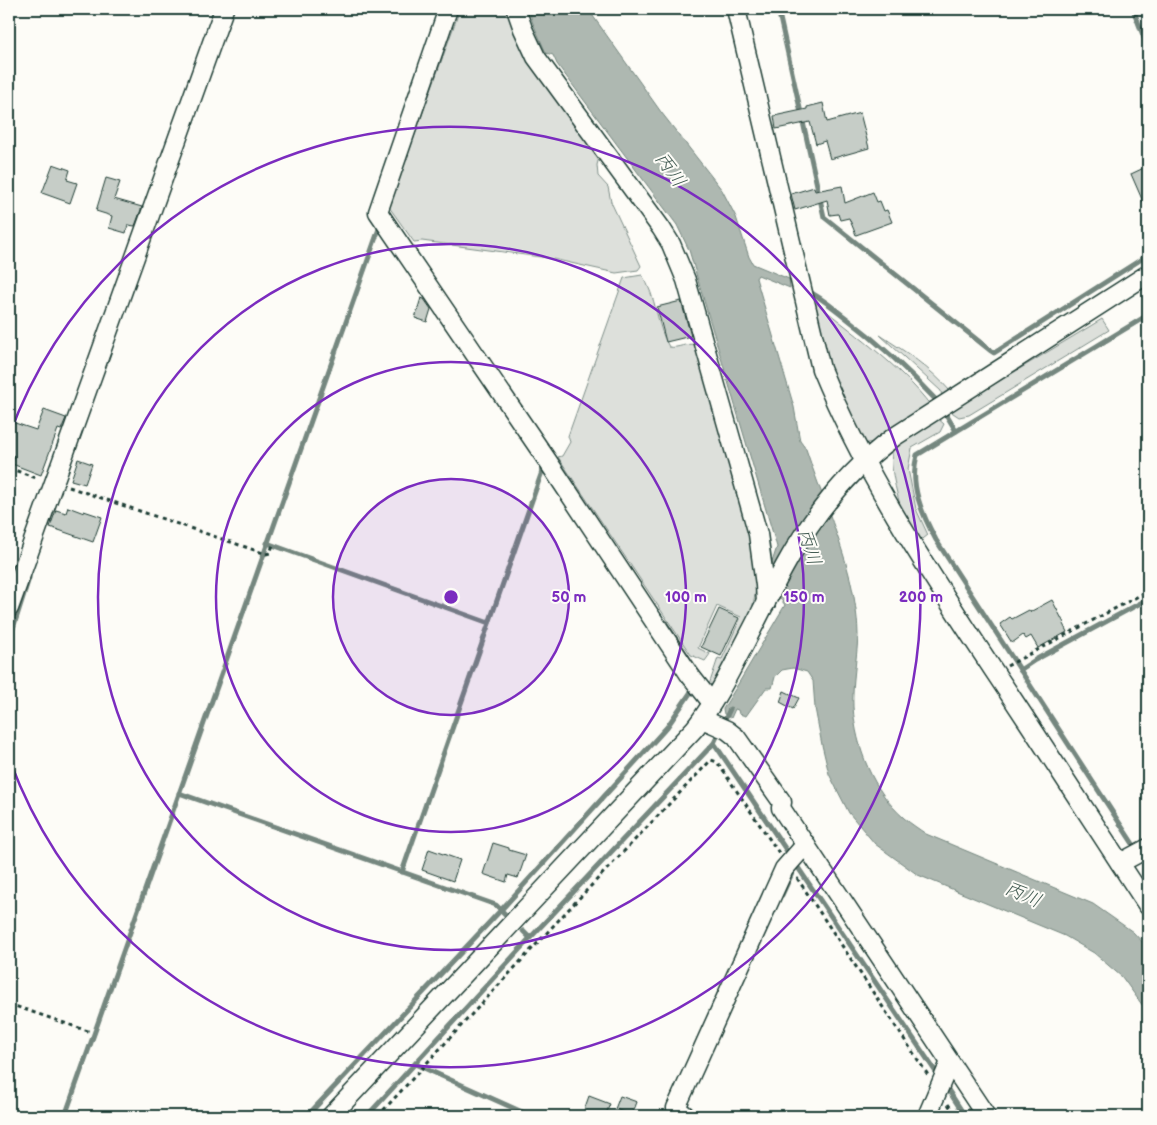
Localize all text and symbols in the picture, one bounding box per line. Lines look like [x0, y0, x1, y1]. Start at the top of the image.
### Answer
water label: 丙川 [650, 148, 690, 192]
water label: 丙川 [792, 525, 826, 569]
centre of rings [442, 588, 460, 606]
text: 50 m [552, 588, 587, 607]
text: 100 m [665, 588, 707, 607]
text: 150 m [783, 588, 825, 607]
text: 200 m [899, 588, 943, 607]
water label: 丙川 [1001, 877, 1045, 913]

